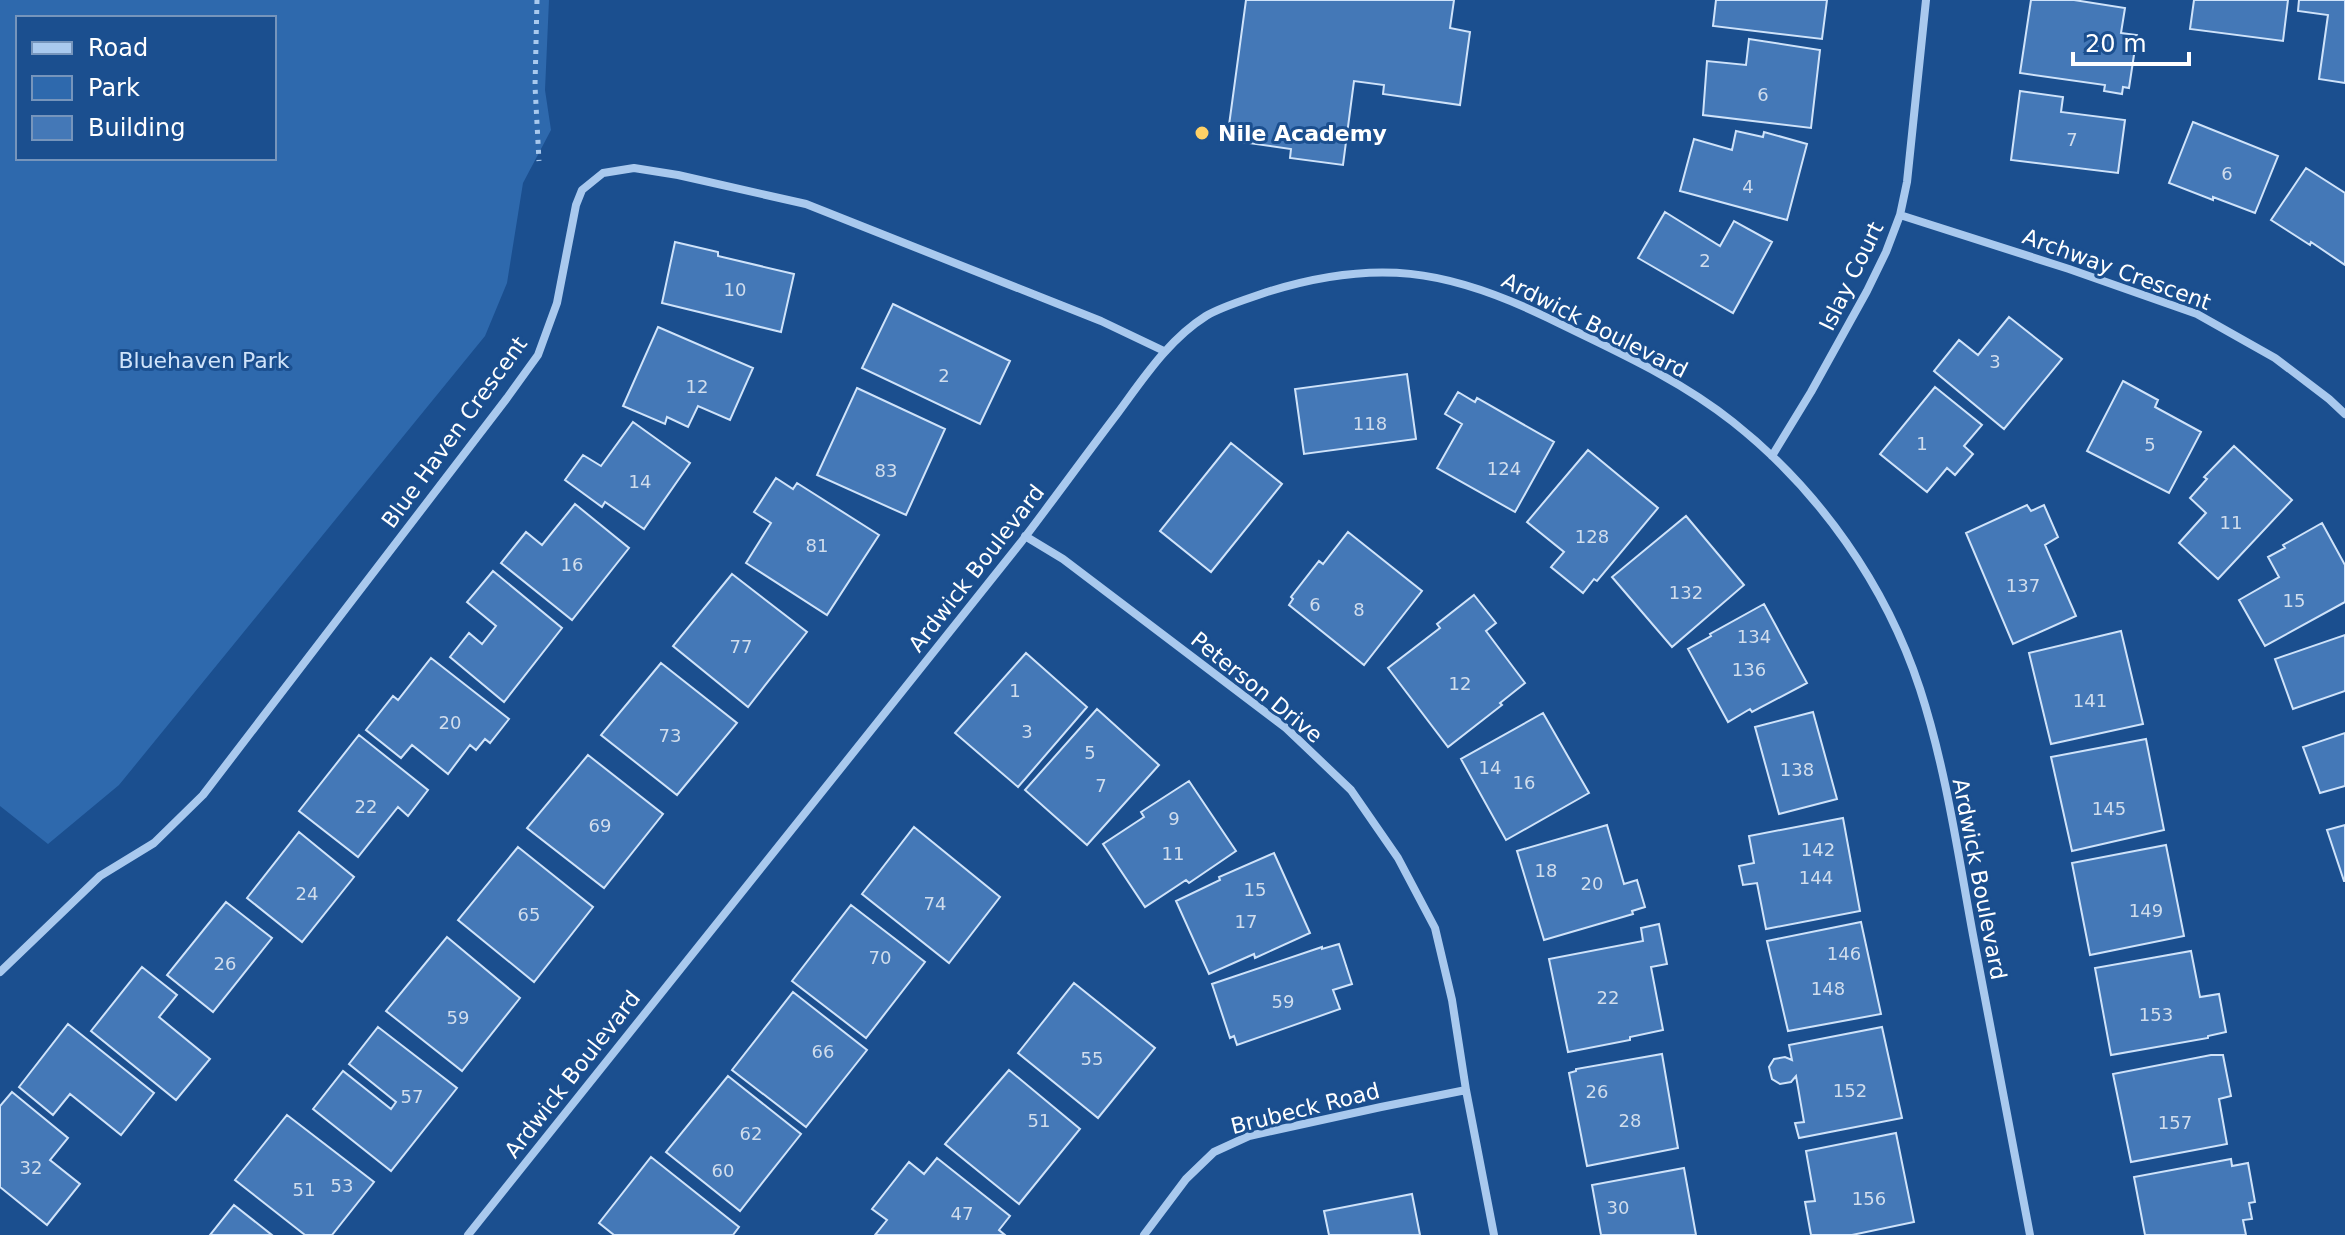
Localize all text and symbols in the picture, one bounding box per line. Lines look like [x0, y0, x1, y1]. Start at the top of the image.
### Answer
legend [16, 16, 276, 160]
scale bar [2073, 16, 2189, 66]
text: 20 m [2085, 30, 2147, 58]
text: Road [88, 34, 148, 62]
text: Park [88, 74, 140, 102]
house number: 6 [1757, 84, 1769, 105]
text: Building [88, 114, 185, 142]
place label: Nile Academy [1218, 121, 1387, 146]
marker: Nile Academy [1193, 124, 1211, 142]
house number: 7 [2066, 129, 2078, 150]
house number: 6 [2221, 163, 2233, 184]
house number: 4 [1742, 176, 1754, 197]
street label: Islay Court [1814, 217, 1889, 335]
street label: Archway Crescent [2019, 224, 2215, 315]
house number: 2 [1699, 250, 1711, 271]
street label: Ardwick Boulevard [1498, 268, 1692, 383]
house number: 10 [724, 279, 746, 300]
street label: Blue Haven Crescent [377, 331, 532, 533]
park label: Bluehaven Park [118, 348, 290, 373]
house number: 3 [1989, 351, 2001, 372]
house number: 2 [938, 365, 950, 386]
house number: 12 [686, 376, 708, 397]
house number: 118 [1353, 413, 1387, 434]
house number: 1 [1916, 433, 1928, 454]
house number: 5 [2144, 434, 2156, 455]
house number: 124 [1487, 458, 1521, 479]
house number: 83 [875, 460, 897, 481]
house number: 14 [629, 471, 651, 492]
street label: Ardwick Boulevard [903, 480, 1049, 657]
house number: 11 [2220, 512, 2242, 533]
house number: 128 [1575, 526, 1609, 547]
house number: 81 [806, 535, 828, 556]
house number: 16 [561, 554, 583, 575]
house number: 137 [2006, 575, 2040, 596]
house number: 132 [1669, 582, 1703, 603]
house number: 15 [2283, 590, 2305, 611]
house number: 6 [1309, 594, 1321, 615]
house number: 8 [1353, 599, 1365, 620]
house number: 134 [1737, 626, 1771, 647]
street label: Peterson Drive [1186, 627, 1327, 748]
house number: 77 [730, 636, 752, 657]
house number: 136 [1732, 659, 1766, 680]
house number: 12 [1449, 673, 1471, 694]
house number: 1 [1009, 680, 1021, 701]
house number: 141 [2073, 690, 2107, 711]
house number: 20 [439, 712, 461, 733]
house number: 3 [1021, 721, 1033, 742]
house number: 73 [659, 725, 681, 746]
house number: 5 [1084, 742, 1096, 763]
house number: 14 [1479, 757, 1501, 778]
house number: 138 [1780, 759, 1814, 780]
house number: 16 [1513, 772, 1535, 793]
house number: 7 [1095, 775, 1107, 796]
street label: Ardwick Boulevard [1948, 776, 2011, 982]
house number: 22 [355, 796, 377, 817]
house number: 145 [2092, 798, 2126, 819]
house number: 9 [1168, 808, 1180, 829]
house number: 69 [589, 815, 611, 836]
house number: 142 [1801, 839, 1835, 860]
house number: 11 [1162, 843, 1184, 864]
house number: 18 [1535, 860, 1557, 881]
house number: 144 [1799, 867, 1833, 888]
house number: 20 [1581, 873, 1603, 894]
house number: 15 [1244, 879, 1266, 900]
house number: 24 [296, 883, 318, 904]
house number: 74 [924, 893, 946, 914]
house number: 149 [2129, 900, 2163, 921]
house number: 65 [518, 904, 540, 925]
house number: 17 [1235, 911, 1257, 932]
house number: 146 [1827, 943, 1861, 964]
house number: 70 [869, 947, 891, 968]
house number: 26 [214, 953, 236, 974]
house number: 148 [1811, 978, 1845, 999]
street label: Ardwick Boulevard [499, 986, 645, 1163]
house number: 22 [1597, 987, 1619, 1008]
house number: 59 [1272, 991, 1294, 1012]
house number: 153 [2139, 1004, 2173, 1025]
house number: 59 [447, 1007, 469, 1028]
house number: 66 [812, 1041, 834, 1062]
house number: 55 [1081, 1048, 1103, 1069]
street label: Brubeck Road [1228, 1078, 1382, 1139]
house number: 152 [1833, 1080, 1867, 1101]
house number: 26 [1586, 1081, 1608, 1102]
house number: 57 [401, 1086, 423, 1107]
house number: 51 [1028, 1110, 1050, 1131]
house number: 28 [1619, 1110, 1641, 1131]
house number: 157 [2158, 1112, 2192, 1133]
house number: 62 [740, 1123, 762, 1144]
house number: 32 [20, 1157, 42, 1178]
house number: 60 [712, 1160, 734, 1181]
house number: 53 [331, 1175, 353, 1196]
house number: 51 [293, 1179, 315, 1200]
house number: 156 [1852, 1188, 1886, 1209]
house number: 30 [1607, 1197, 1629, 1218]
house number: 47 [951, 1203, 973, 1224]

